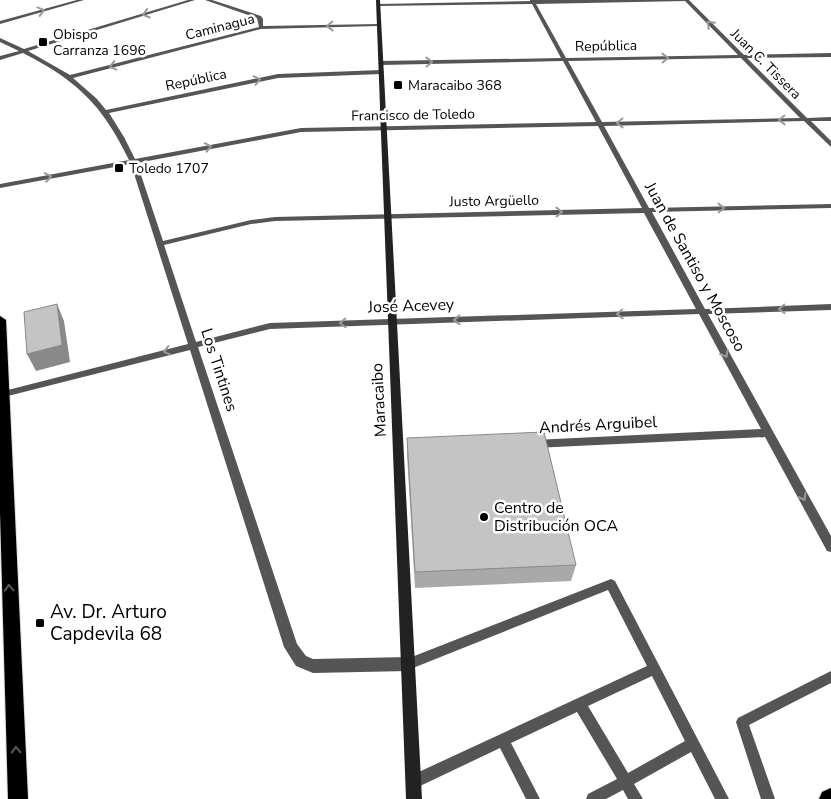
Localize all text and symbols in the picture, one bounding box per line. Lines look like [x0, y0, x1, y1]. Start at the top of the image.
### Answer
one-way arrow [36, 7, 45, 17]
one-way arrow [142, 9, 151, 19]
street label: Caminagua [183, 9, 257, 45]
one-way arrow [326, 21, 334, 32]
one-way arrow [706, 21, 715, 30]
street label: Juan C. Tissera [726, 24, 805, 103]
place label: Obispo Carranza 1696 [53, 25, 146, 60]
marker: Obispo Carranza 1696 [37, 36, 49, 48]
street label: República [575, 36, 637, 56]
one-way arrow [662, 53, 670, 63]
one-way arrow [426, 57, 434, 67]
one-way arrow [108, 60, 117, 71]
street label: República [164, 64, 228, 96]
one-way arrow [252, 75, 261, 86]
place label: Maracaibo 368 [408, 76, 502, 95]
marker: Maracaibo 368 [392, 79, 404, 91]
street label: Francisco de Toledo [351, 104, 475, 126]
one-way arrow [778, 115, 786, 125]
one-way arrow [616, 118, 624, 128]
one-way arrow [203, 142, 212, 153]
place label: Toledo 1707 [129, 159, 209, 178]
marker: Toledo 1707 [113, 162, 125, 174]
one-way arrow [44, 172, 52, 183]
street label: Juan de Santiso y Moscoso [639, 177, 751, 356]
street label: Justo Argüello [448, 191, 539, 211]
one-way arrow [718, 203, 725, 213]
one-way arrow [556, 207, 563, 217]
street label: José Acevey [366, 293, 455, 319]
one-way arrow [778, 304, 786, 314]
one-way arrow [616, 309, 624, 319]
one-way arrow [453, 314, 461, 325]
one-way arrow [339, 318, 347, 329]
street label: Los Tintines [195, 326, 243, 414]
one-way arrow [162, 345, 171, 356]
one-way arrow [719, 349, 729, 358]
street label: Maracaibo [366, 362, 392, 438]
street label: Andrés Arguibel [539, 411, 658, 439]
one-way arrow [797, 491, 807, 500]
place label: Centro de Distribución OCA [494, 497, 619, 537]
marker: Centro de Distribución OCA [478, 511, 490, 523]
one-way arrow [4, 584, 14, 592]
place label: Av. Dr. Arturo Capdevila 68 [50, 599, 167, 647]
marker: Av. Dr. Arturo Capdevila 68 [34, 617, 46, 629]
one-way arrow [10, 746, 21, 754]

